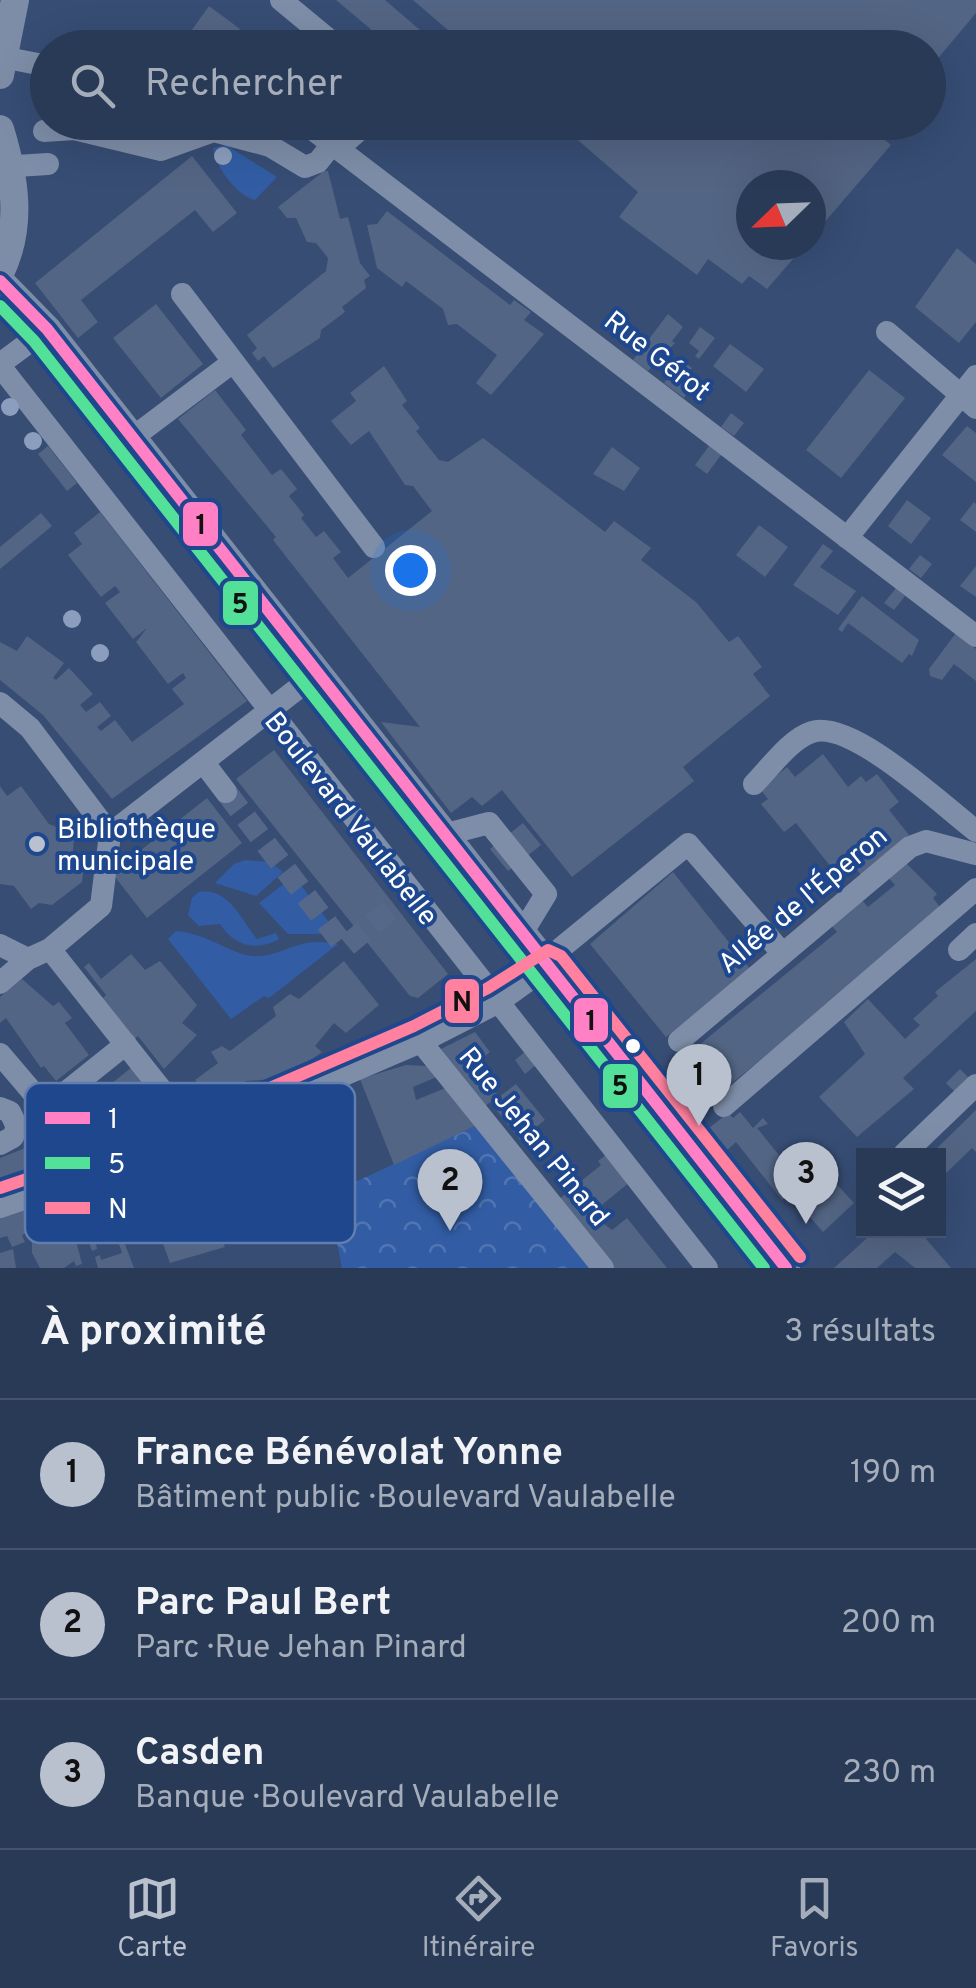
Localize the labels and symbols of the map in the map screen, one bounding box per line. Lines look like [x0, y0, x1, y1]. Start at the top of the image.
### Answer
north arrow [736, 170, 826, 260]
street label: Rue Gérot [595, 304, 717, 410]
line badge: 1 [181, 500, 220, 548]
text: 1 [195, 509, 207, 545]
your location [385, 545, 436, 596]
line badge: 5 [221, 579, 260, 627]
text: 5 [231, 588, 249, 624]
street label: Boulevard Vaulabelle [255, 706, 444, 934]
place label: Bibliothèque municipale [57, 813, 216, 881]
street label: Allée de l'Éperon [710, 818, 896, 983]
marker: Bibliothèque municipale [26, 833, 48, 855]
line badge: N [443, 977, 481, 1025]
text: N [452, 986, 472, 1022]
line badge: 1 [572, 996, 610, 1044]
text: 1 [585, 1005, 597, 1041]
unlabelled marker [623, 1036, 643, 1056]
street label: Rue Jehan Pinard [449, 1041, 616, 1235]
pin: 1 [666, 1044, 732, 1126]
line badge: 5 [601, 1062, 640, 1110]
text: 5 [611, 1070, 629, 1106]
legend [25, 1083, 355, 1243]
text: 1 [108, 1103, 118, 1139]
pin: 3 [774, 1142, 838, 1224]
text: 5 [108, 1148, 125, 1184]
pin: 2 [418, 1148, 482, 1231]
text: N [108, 1193, 128, 1229]

